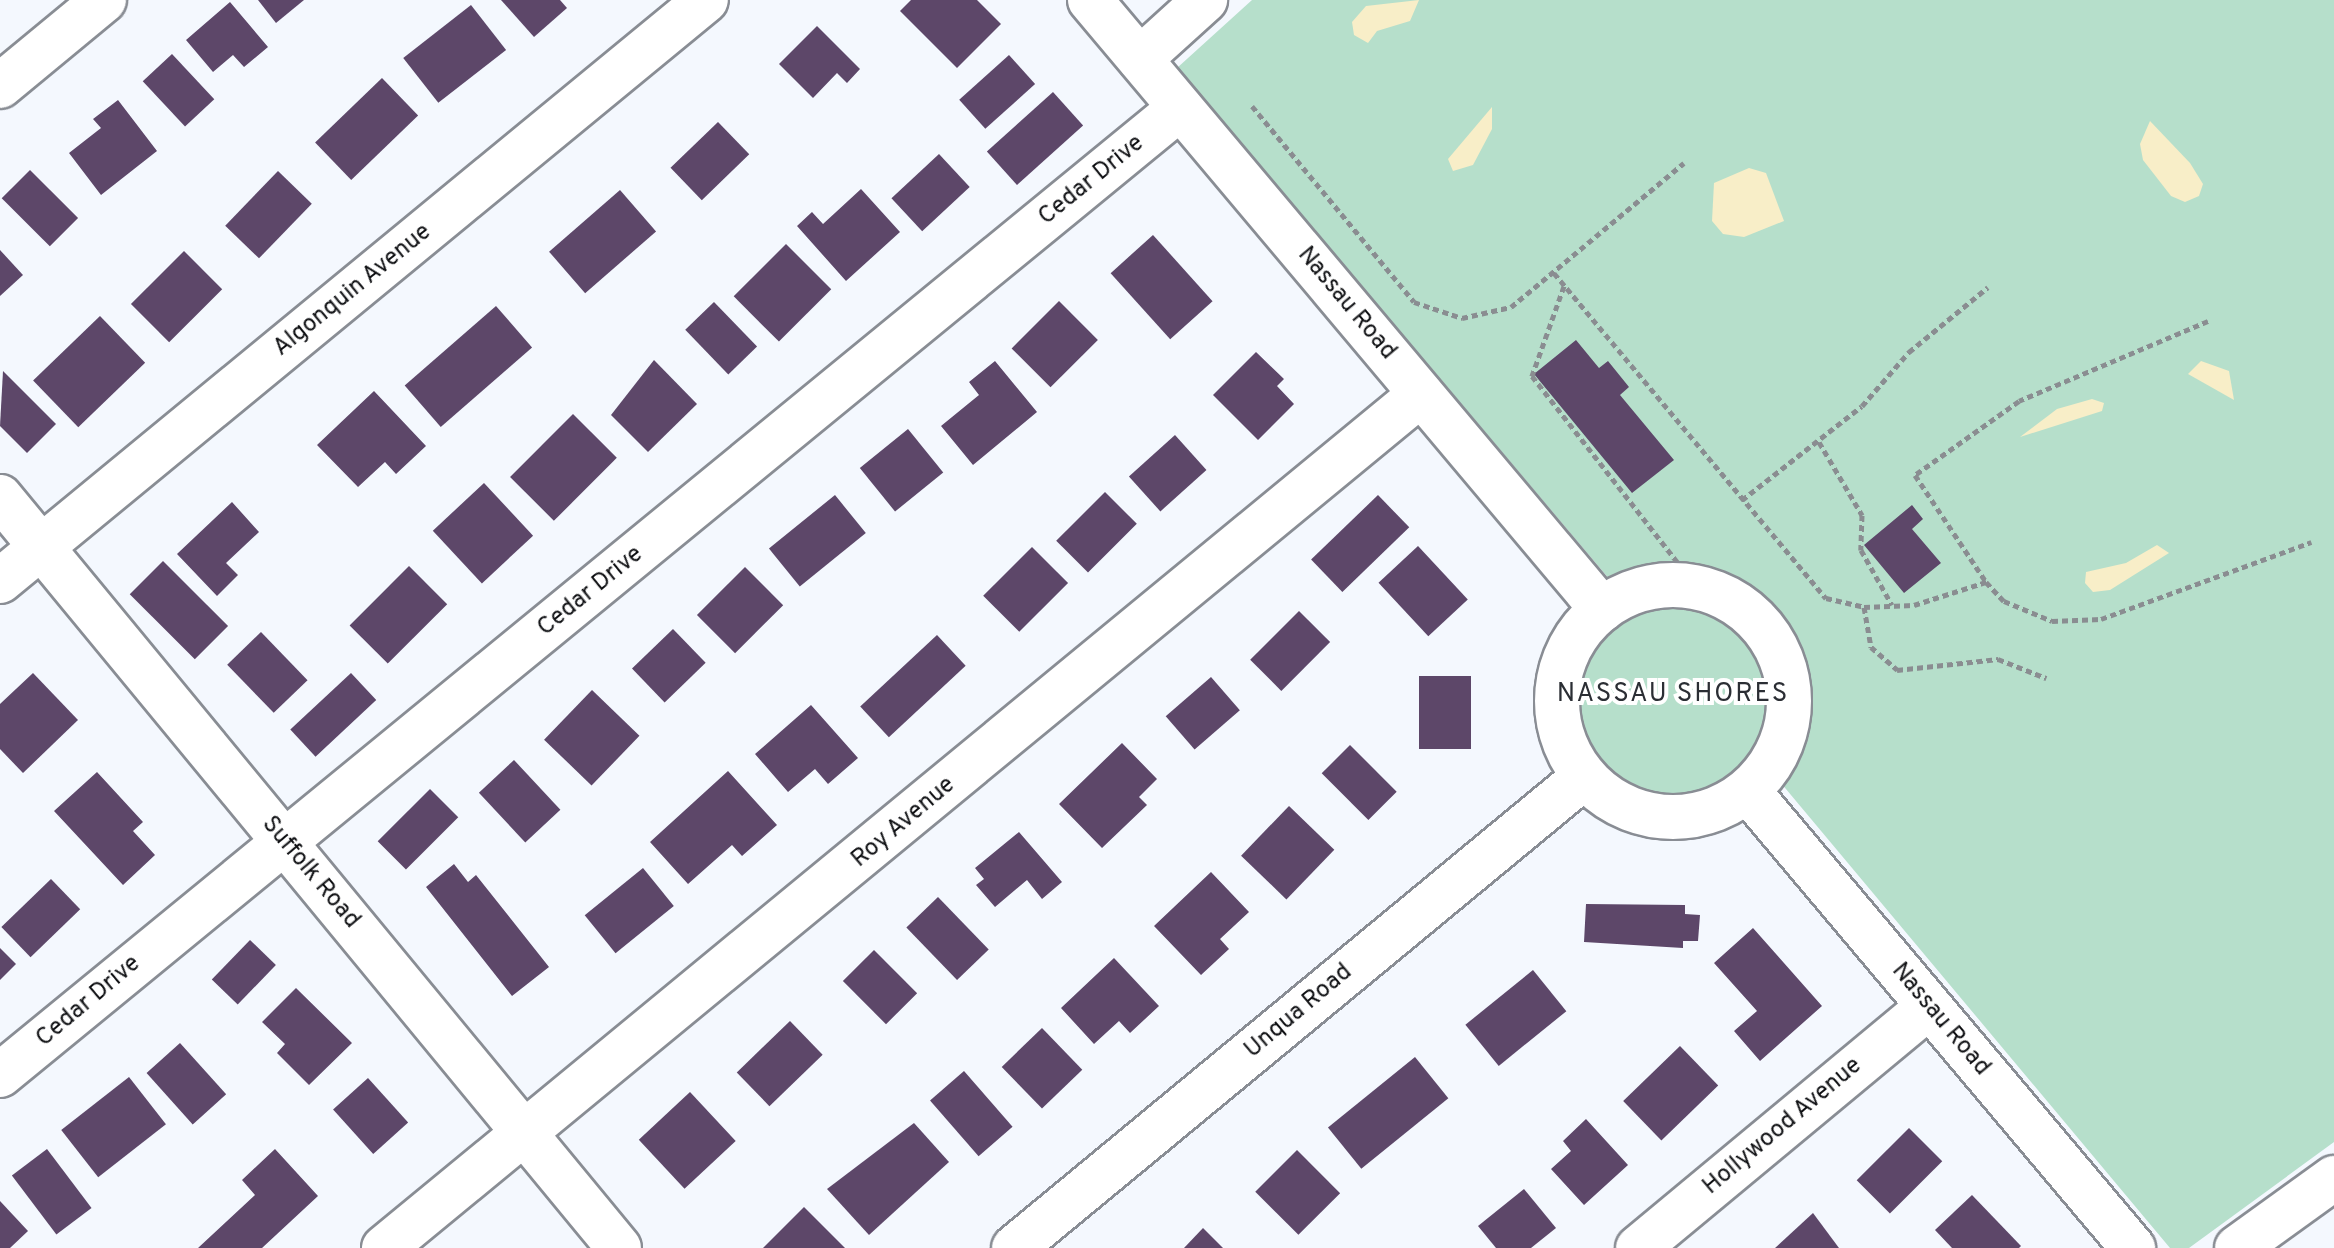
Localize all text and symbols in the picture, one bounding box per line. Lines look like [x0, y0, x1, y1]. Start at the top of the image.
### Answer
street label: Cedar Drive [1033, 130, 1151, 232]
street label: Algonquin Avenue [268, 218, 438, 364]
street label: Nassau Road [1290, 242, 1402, 366]
street label: Cedar Drive [532, 541, 650, 643]
district label: NASSAU SHORES [1557, 679, 1789, 711]
street label: Roy Avenue [846, 771, 962, 875]
street label: Suffolk Road [255, 811, 365, 935]
street label: Cedar Drive [31, 950, 147, 1054]
street label: Nassau Road [1884, 958, 1996, 1082]
street label: Unqua Road [1239, 959, 1359, 1065]
street label: Hollywood Avenue [1697, 1052, 1869, 1202]

